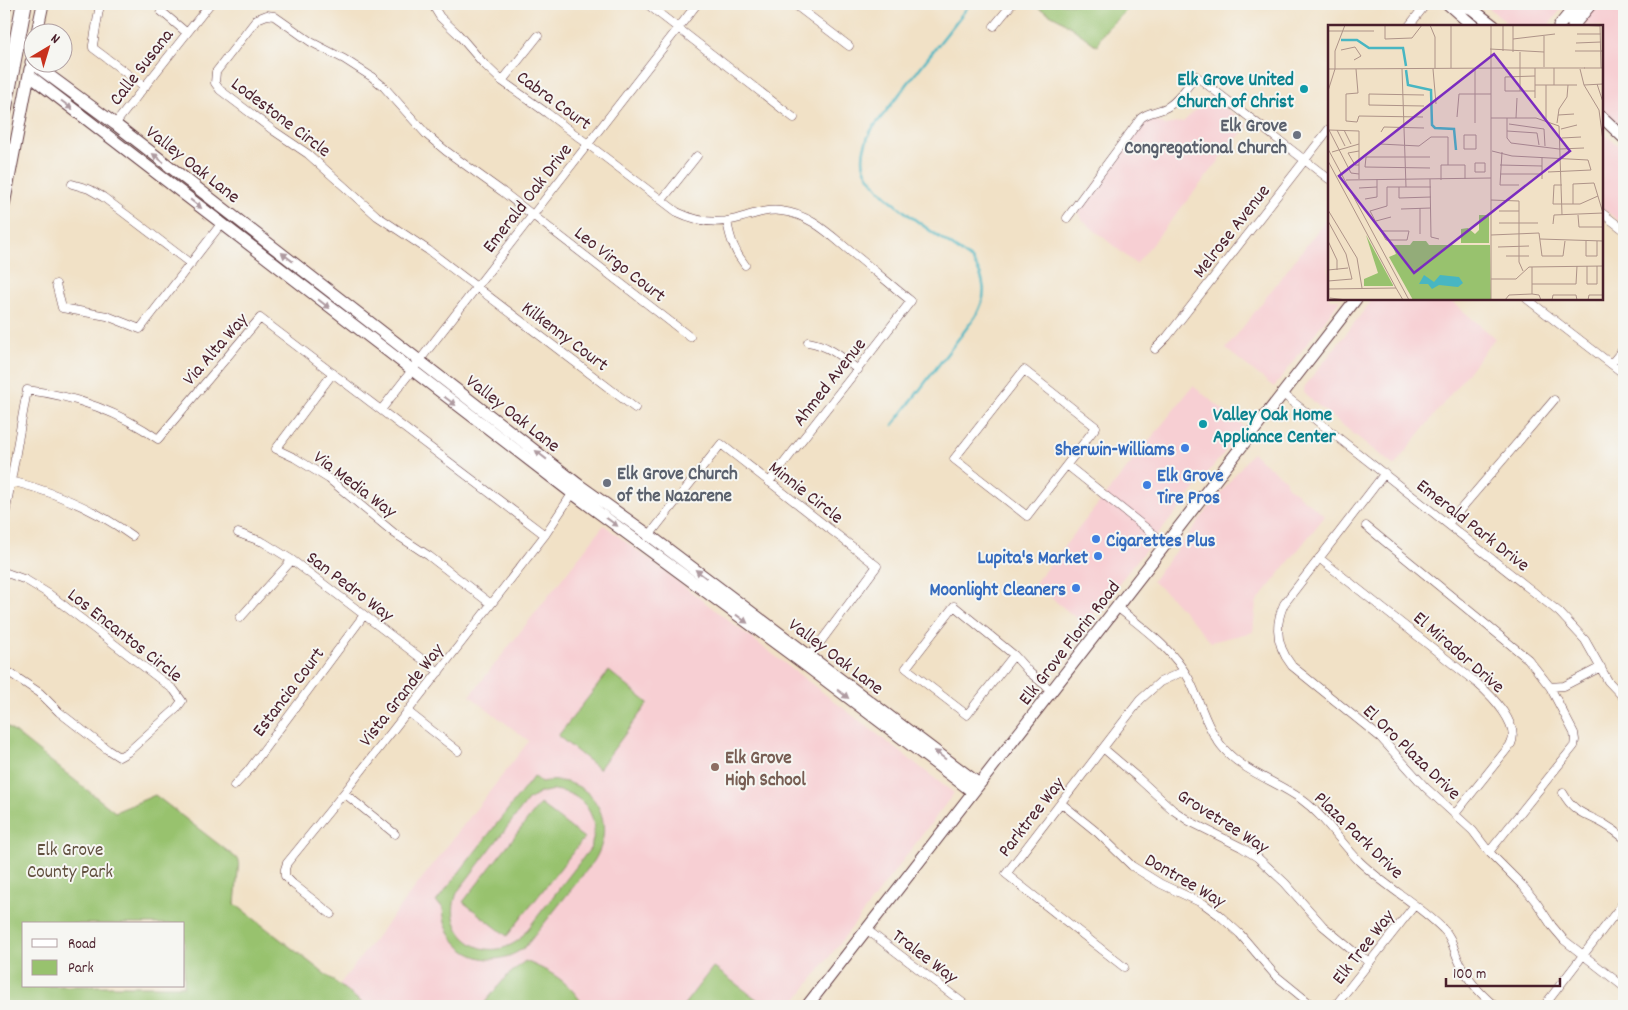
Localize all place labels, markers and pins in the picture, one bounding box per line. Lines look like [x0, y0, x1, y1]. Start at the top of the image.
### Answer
place label: Elk Grove United Church of Christ [1177, 68, 1294, 117]
marker: Elk Grove United Church of Christ [1298, 83, 1310, 95]
place label: Elk Grove Congregational Church [1124, 114, 1287, 163]
marker: Elk Grove Congregational Church [1291, 129, 1303, 141]
place label: Valley Oak Home Appliance Center [1213, 403, 1337, 452]
marker: Valley Oak Home Appliance Center [1197, 418, 1209, 430]
place label: Sherwin-Williams [1055, 438, 1175, 465]
marker: Sherwin-Williams [1179, 442, 1191, 454]
place label: Elk Grove Church of the Nazarene [617, 462, 738, 511]
place label: Elk Grove Tire Pros [1157, 464, 1224, 513]
marker: Elk Grove Church of the Nazarene [601, 477, 613, 489]
marker: Elk Grove Tire Pros [1141, 479, 1153, 491]
place label: Cigarettes Plus [1106, 529, 1216, 556]
marker: Cigarettes Plus [1090, 533, 1102, 545]
place label: Lupita's Market [978, 546, 1088, 573]
marker: Lupita's Market [1092, 550, 1104, 562]
place label: Moonlight Cleaners [929, 578, 1066, 605]
marker: Moonlight Cleaners [1070, 582, 1082, 594]
place label: Elk Grove High School [725, 746, 806, 795]
marker: Elk Grove High School [709, 761, 721, 773]

